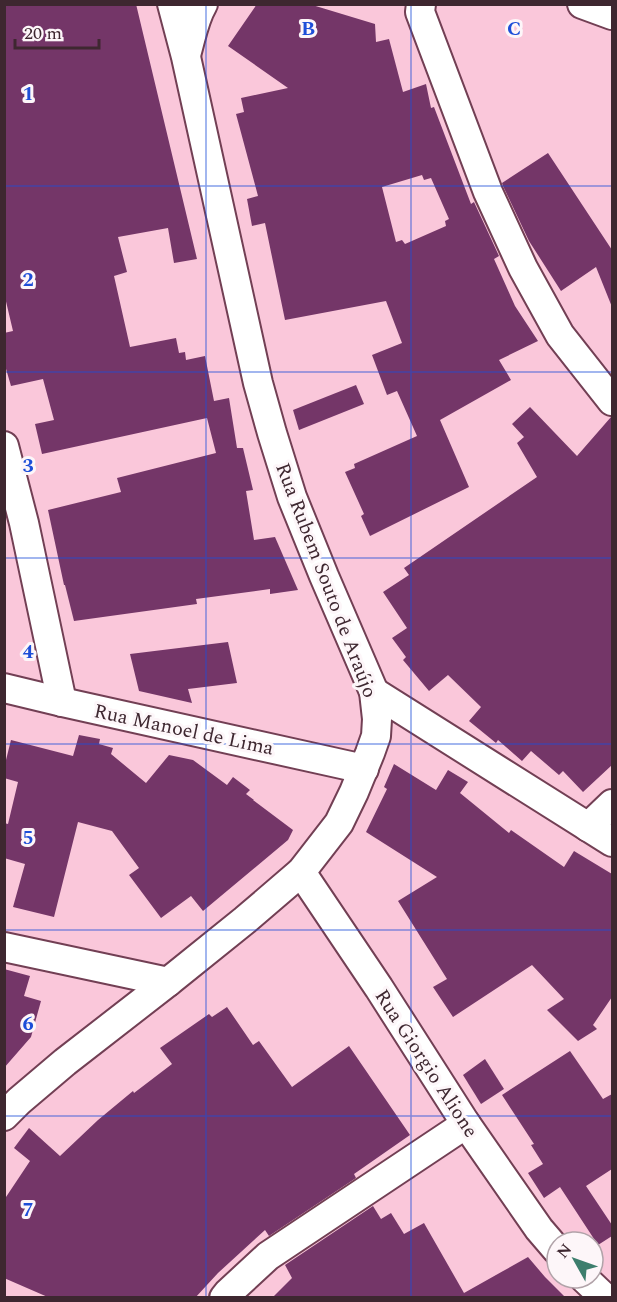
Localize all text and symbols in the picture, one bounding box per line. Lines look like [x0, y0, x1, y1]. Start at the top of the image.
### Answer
scale bar [15, 12, 99, 50]
text: B [301, 14, 315, 44]
text: C [507, 14, 521, 44]
text: 20 m [24, 20, 62, 47]
text: 1 [22, 79, 34, 109]
text: 2 [22, 265, 34, 295]
text: 3 [22, 451, 34, 481]
street label: Rua Rubem Souto de Araújo [267, 458, 385, 702]
text: 4 [22, 637, 34, 667]
street label: Rua Manoel de Lima [91, 696, 277, 764]
text: 5 [22, 823, 34, 853]
street label: Rua Giorgio Alione [367, 983, 485, 1144]
text: 6 [22, 1009, 34, 1039]
text: 7 [22, 1195, 34, 1225]
north arrow [545, 1230, 605, 1290]
text: N [551, 1238, 578, 1264]

